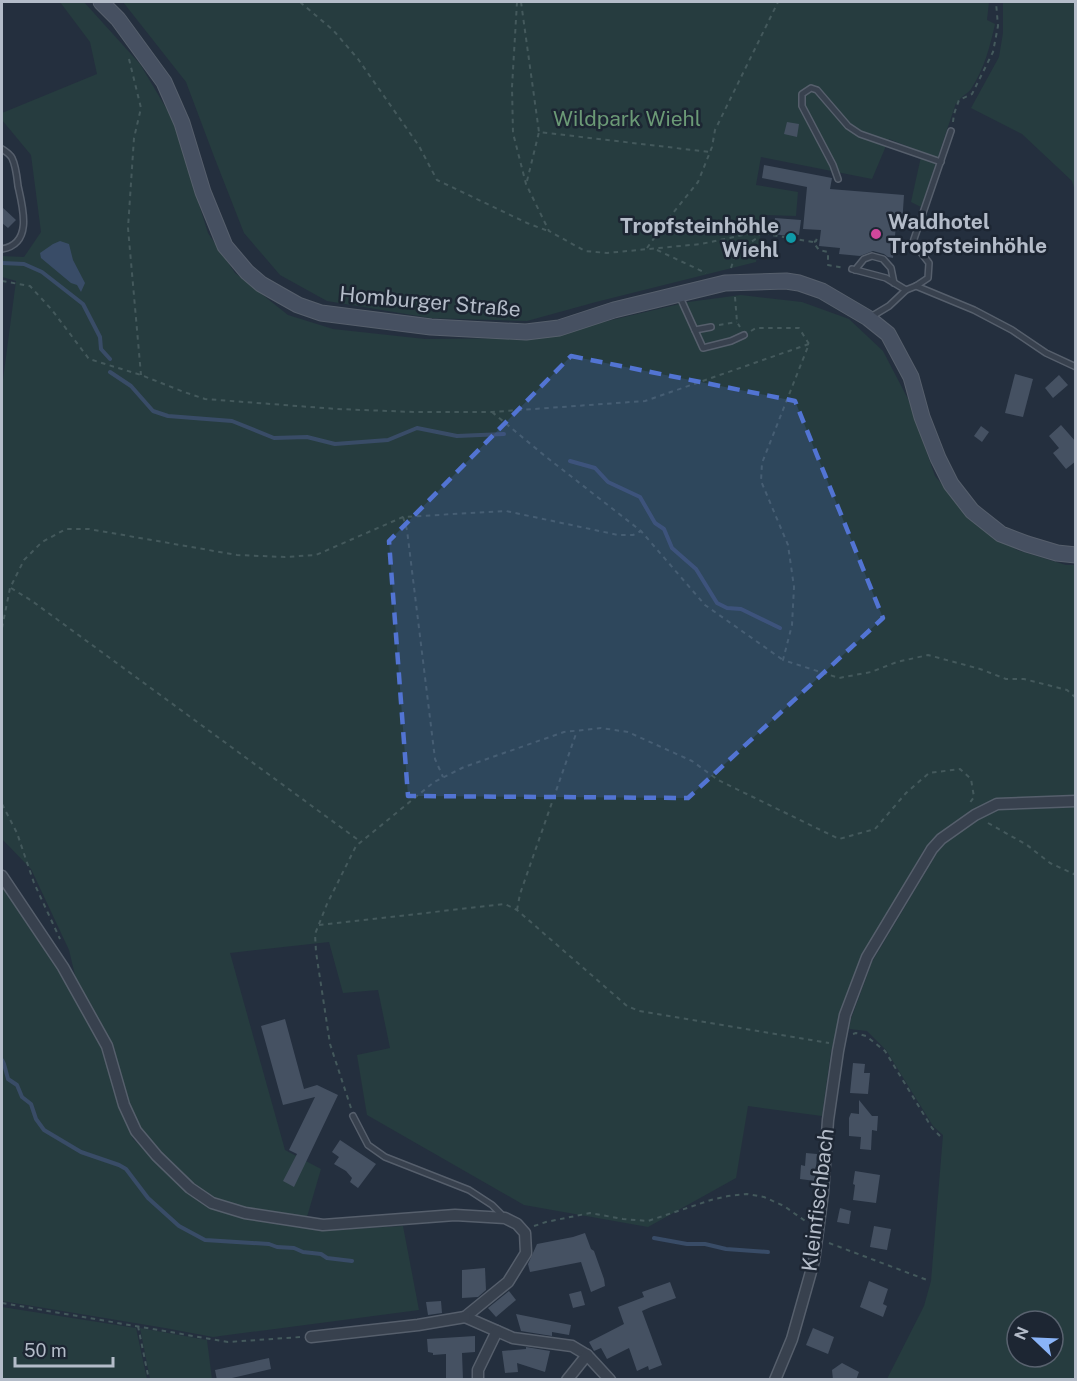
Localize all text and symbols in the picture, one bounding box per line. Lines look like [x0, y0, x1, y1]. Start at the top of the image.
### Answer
park label: Wildpark Wiehl [553, 106, 701, 131]
place label: Waldhotel Tropfsteinhöhle [888, 209, 1047, 258]
place label: Tropfsteinhöhle Wiehl [620, 213, 779, 262]
marker: Waldhotel Tropfsteinhöhle [869, 227, 883, 241]
marker: Tropfsteinhöhle Wiehl [784, 231, 798, 245]
street label: Homburger Straße [338, 281, 522, 322]
street label: Kleinfischbach [796, 1127, 839, 1273]
north arrow [1005, 1309, 1065, 1369]
text: N [1010, 1324, 1033, 1343]
scale bar [15, 1330, 112, 1368]
text: 50 m [24, 1340, 67, 1361]

